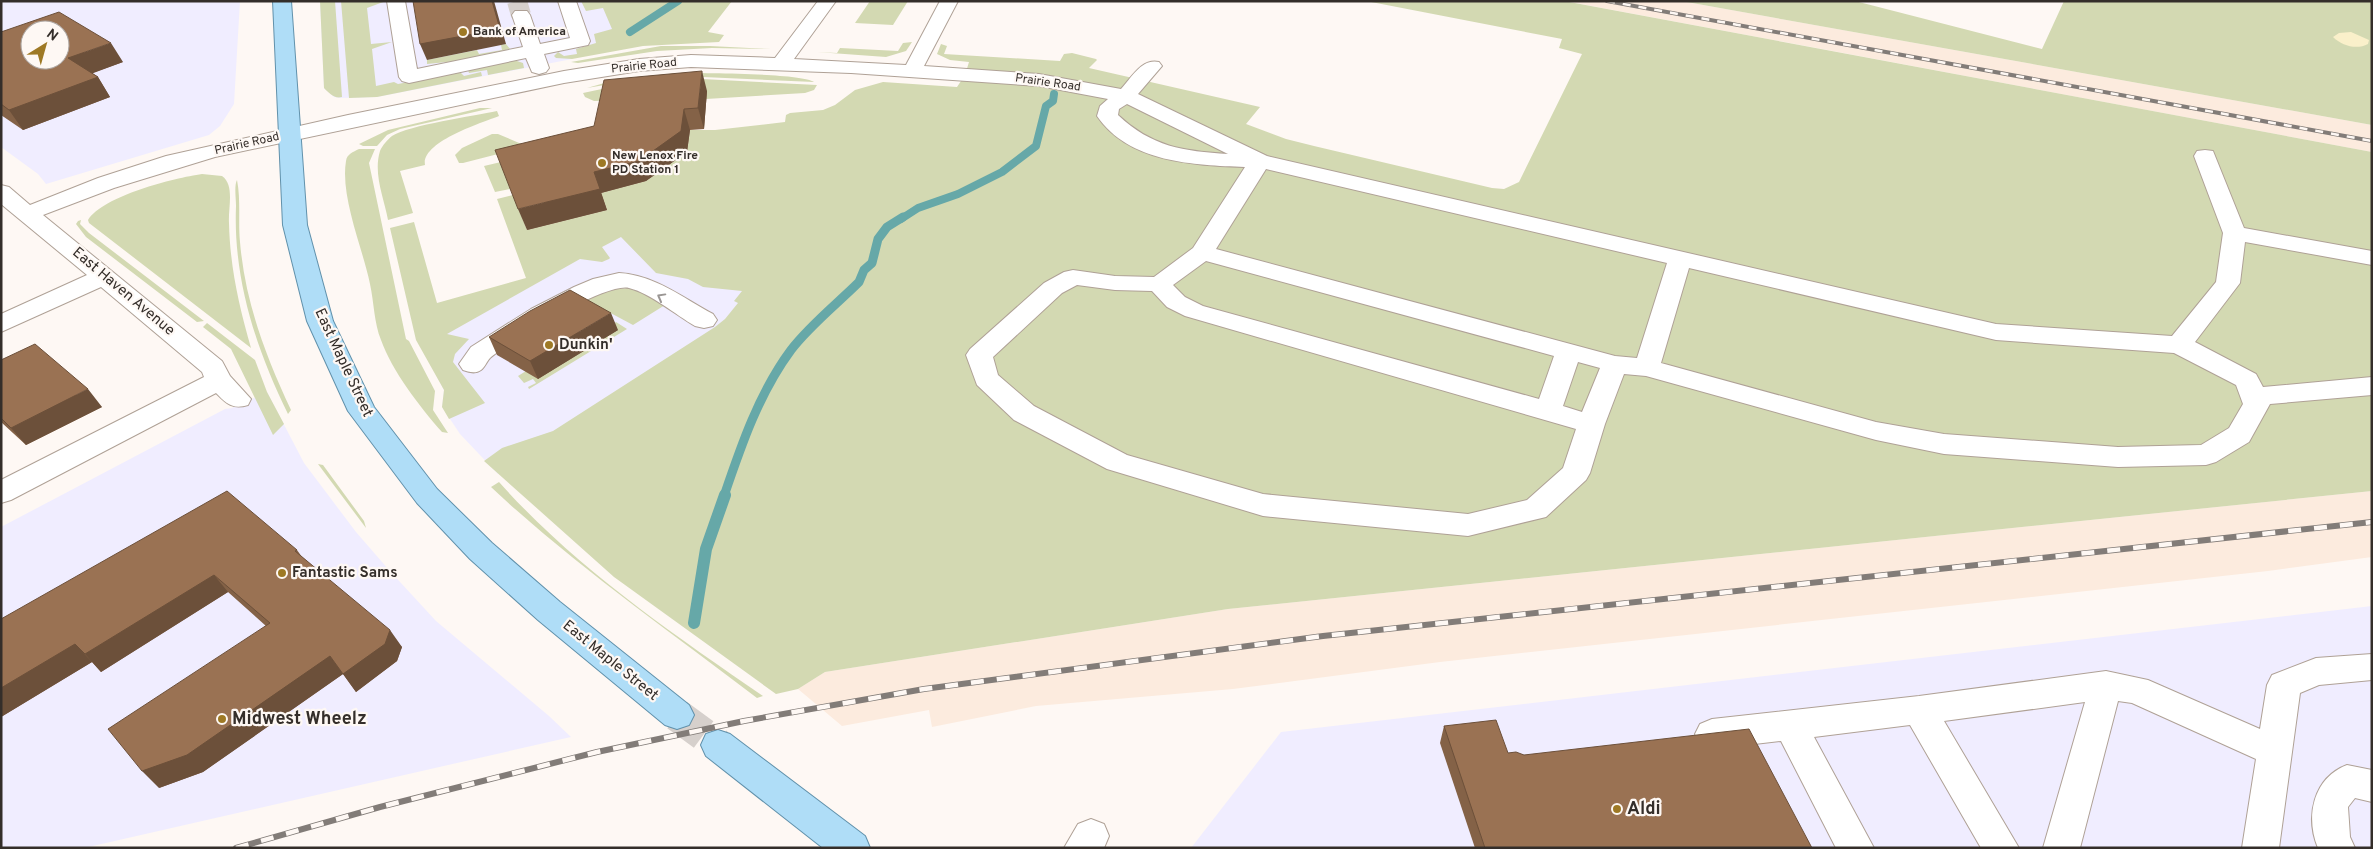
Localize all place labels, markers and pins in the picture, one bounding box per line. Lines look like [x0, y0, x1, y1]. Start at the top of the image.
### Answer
place label: Bank of America [473, 24, 566, 40]
marker: Bank of America [457, 26, 469, 38]
place label: New Lenox Fire PD Station 1 [612, 148, 698, 178]
marker: New Lenox Fire PD Station 1 [596, 157, 608, 169]
place label: Dunkin' [559, 336, 613, 355]
marker: Dunkin' [543, 339, 555, 351]
place label: Fantastic Sams [292, 564, 398, 583]
marker: Fantastic Sams [276, 567, 288, 579]
place label: Midwest Wheelz [232, 708, 367, 731]
marker: Midwest Wheelz [216, 713, 228, 725]
place label: Aldi [1627, 798, 1661, 821]
marker: Aldi [1611, 803, 1623, 815]

